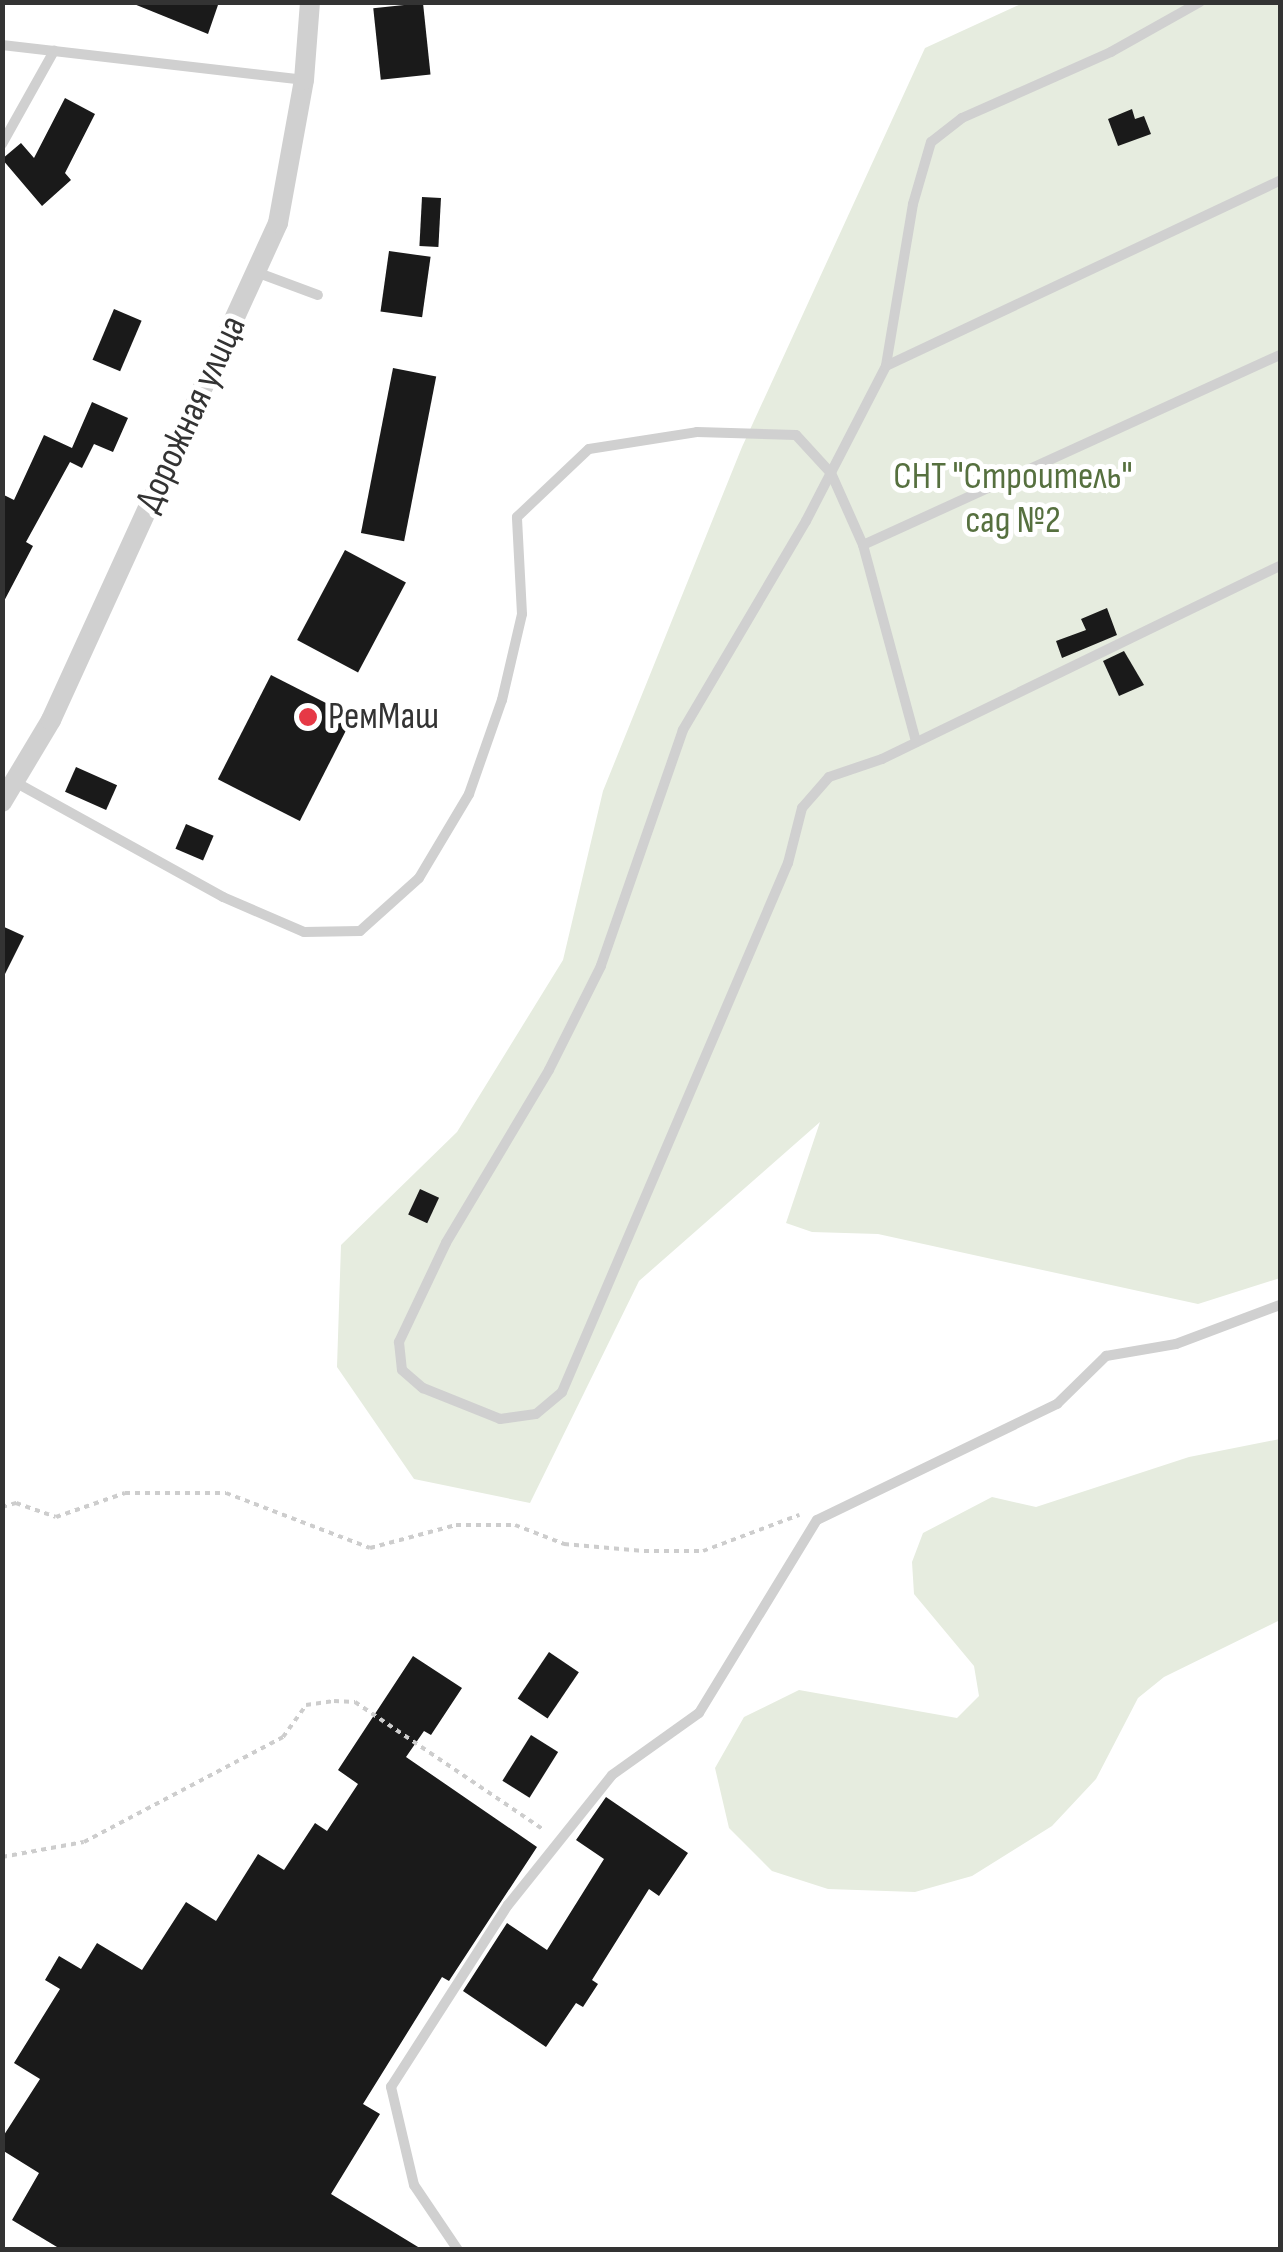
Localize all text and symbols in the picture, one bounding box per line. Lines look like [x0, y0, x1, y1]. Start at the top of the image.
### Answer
street label: Дорожная улица [126, 309, 256, 519]
park label: СНТ "Строитель" сад №2 [893, 454, 1133, 544]
place label: РемМаш [328, 694, 439, 740]
marker: РемМаш [297, 706, 319, 728]

